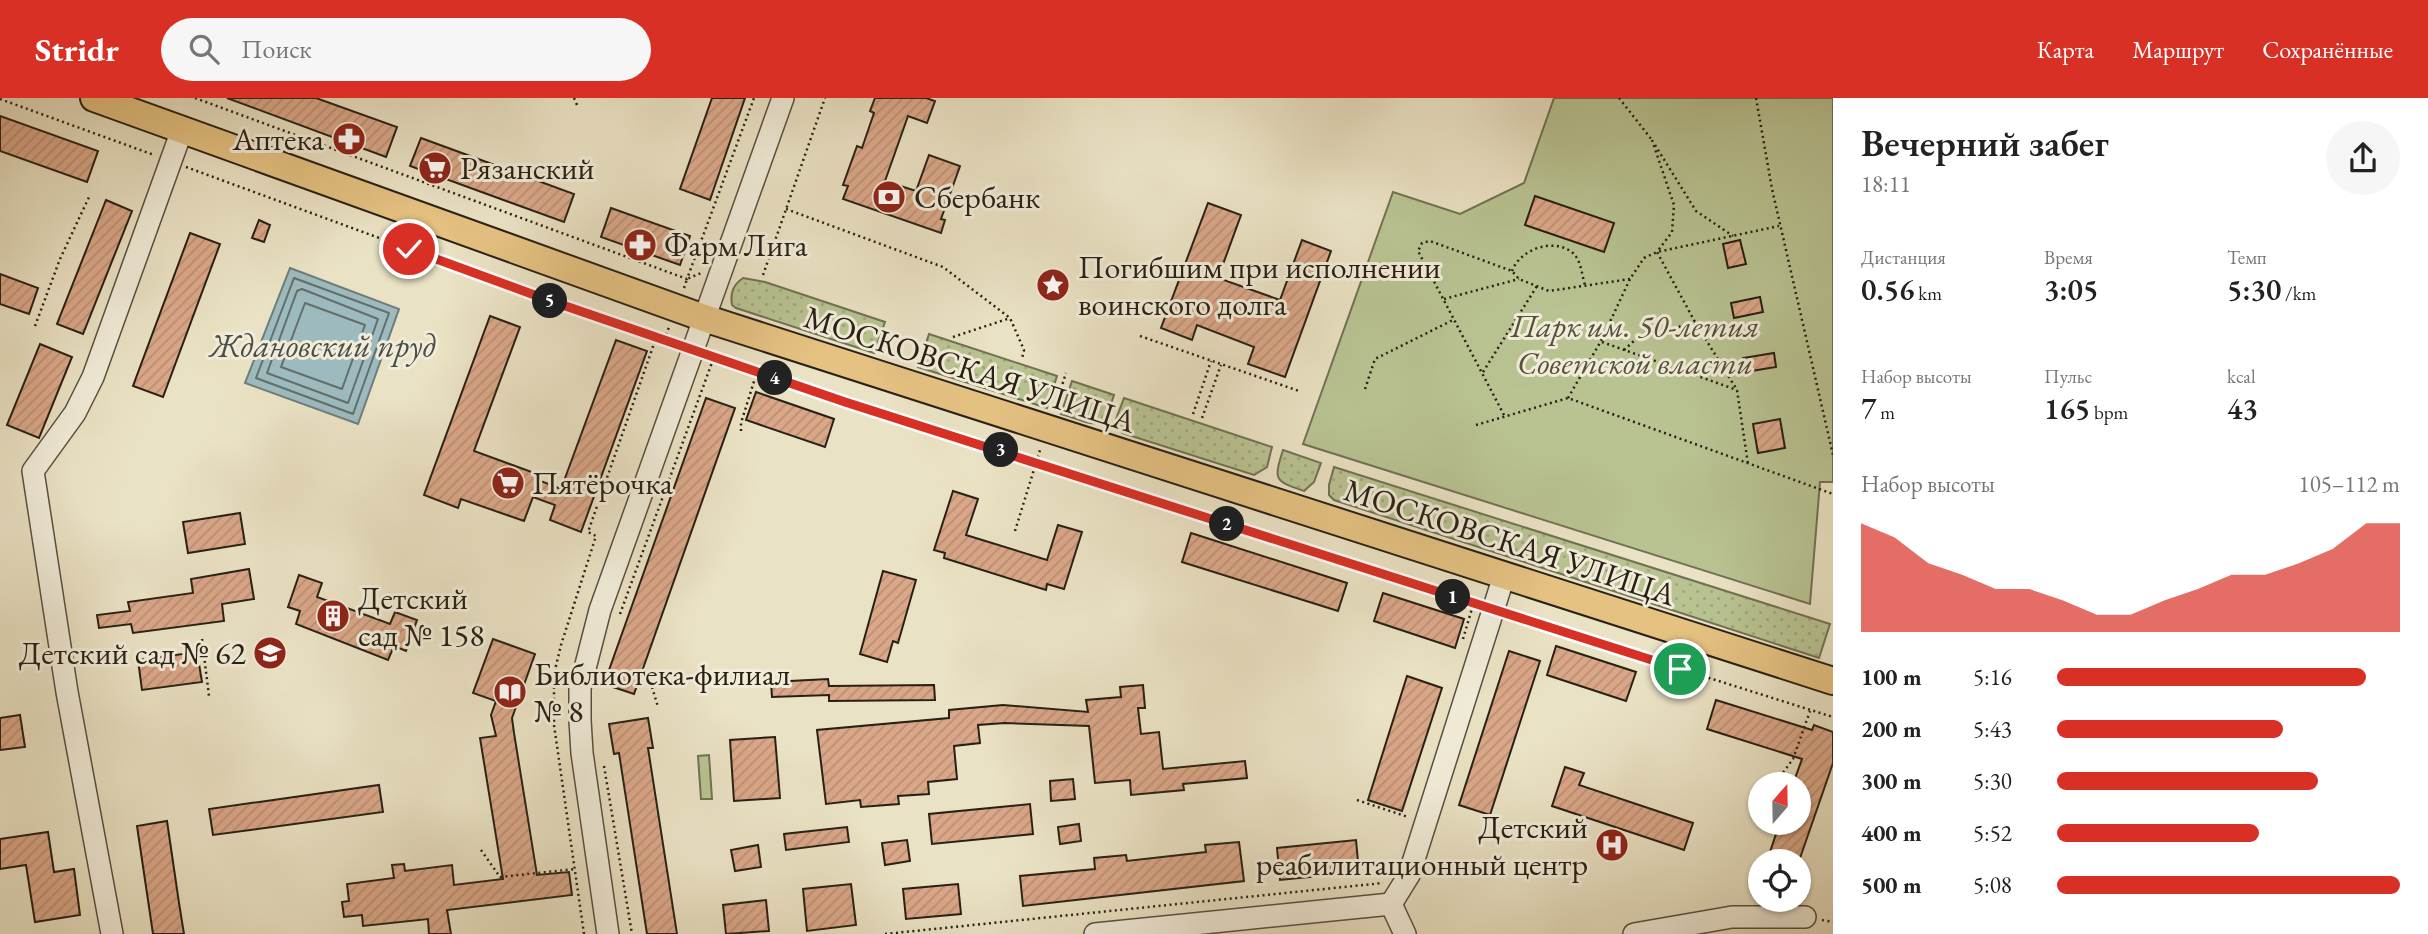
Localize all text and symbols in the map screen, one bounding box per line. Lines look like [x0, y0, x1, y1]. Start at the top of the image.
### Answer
search box [161, 18, 651, 81]
text: Stridr [35, 28, 119, 71]
icon: search [185, 30, 223, 68]
text: Поиск [241, 32, 312, 66]
text: Карта [2037, 34, 2094, 65]
text: Маршрут [2132, 34, 2224, 65]
text: Сохранённые [2262, 34, 2393, 65]
place label: Аптека [232, 118, 324, 160]
text: Вечерний забег [1861, 118, 2109, 167]
pharmacy icon: Аптека [330, 120, 368, 158]
button: share [2326, 121, 2400, 195]
place label: Рязанский [460, 147, 595, 189]
supermarket icon: Рязанский [416, 149, 454, 187]
text: 18:11 [1861, 169, 1911, 199]
place label: Сбербанк [914, 176, 1040, 218]
bank icon: Сбербанк [870, 178, 908, 216]
pin [379, 219, 439, 279]
place label: Фарм Лига [664, 224, 808, 266]
pharmacy icon: Фарм Лига [621, 226, 659, 264]
icon: check [390, 230, 428, 268]
text: Дистанция [1861, 245, 1946, 270]
text: Время [2044, 245, 2093, 270]
text: Темп [2227, 245, 2267, 270]
place label: Погибшим при исполнении воинского долга [1078, 246, 1441, 325]
place icon: Погибшим при исполнении воинского долга [1034, 266, 1072, 304]
text: 0.56 [1861, 270, 1914, 309]
text: 3:05 [2044, 270, 2098, 309]
text: 5:30 [2227, 270, 2281, 309]
text: km [1914, 281, 1942, 306]
text: /km [2281, 281, 2316, 306]
pin: 5 [532, 284, 568, 318]
text: 5 [544, 288, 555, 313]
street label: МОСКОВСКАЯ УЛИЦА [799, 296, 1142, 443]
park label: Парк им. 50-летия Советской власти [1510, 305, 1759, 384]
water label: Ждановский пруд [207, 324, 436, 367]
pin: 4 [758, 360, 792, 396]
text: Набор высоты [1861, 364, 1972, 389]
text: Пульс [2044, 364, 2092, 389]
text: kcal [2227, 364, 2256, 389]
text: 4 [769, 365, 780, 390]
text: 7 [1861, 389, 1876, 428]
text: 165 [2044, 389, 2090, 428]
text: 43 [2227, 389, 2258, 428]
text: m [1876, 400, 1895, 425]
text: bpm [2090, 400, 2128, 425]
pin: 3 [984, 432, 1018, 468]
text: 3 [995, 437, 1006, 462]
place label: Пятёрочка [532, 462, 673, 504]
supermarket icon: Пятёрочка [489, 464, 527, 502]
street label: МОСКОВСКАЯ УЛИЦА [1339, 469, 1682, 616]
text: Набор высоты [1861, 469, 1995, 499]
text: 105–112 m [2299, 469, 2400, 499]
pin: 2 [1210, 506, 1244, 542]
text: 2 [1221, 511, 1232, 536]
place label: Детский сад № 158 [358, 577, 485, 656]
pin: 1 [1436, 580, 1470, 614]
text: 1 [1447, 584, 1458, 609]
building icon: Детский сад № 158 [314, 597, 352, 635]
place label: Детский сад № 62 [19, 632, 247, 674]
school or university icon: Детский сад № 62 [251, 634, 289, 672]
pin [1650, 639, 1710, 699]
icon: arrive [1661, 650, 1699, 688]
place label: Библиотека-филиал № 8 [534, 653, 790, 732]
text: 100 m [1861, 662, 1922, 692]
text: 5:16 [1973, 662, 2012, 692]
library icon: Библиотека-филиал № 8 [491, 673, 529, 711]
text: 200 m [1861, 714, 1922, 744]
text: 5:43 [1973, 714, 2012, 744]
text: 300 m [1861, 766, 1922, 796]
text: 5:30 [1973, 766, 2012, 796]
north arrow [1748, 772, 1811, 835]
map controls [1748, 772, 1811, 912]
place label: Детский реабилитационный центр [1256, 806, 1588, 885]
text: 400 m [1861, 818, 1922, 848]
text: 5:52 [1973, 818, 2012, 848]
hospital icon: Детский реабилитационный центр [1593, 826, 1631, 864]
button: locate [1748, 849, 1811, 912]
text: 500 m [1861, 870, 1922, 900]
text: 5:08 [1973, 870, 2012, 900]

